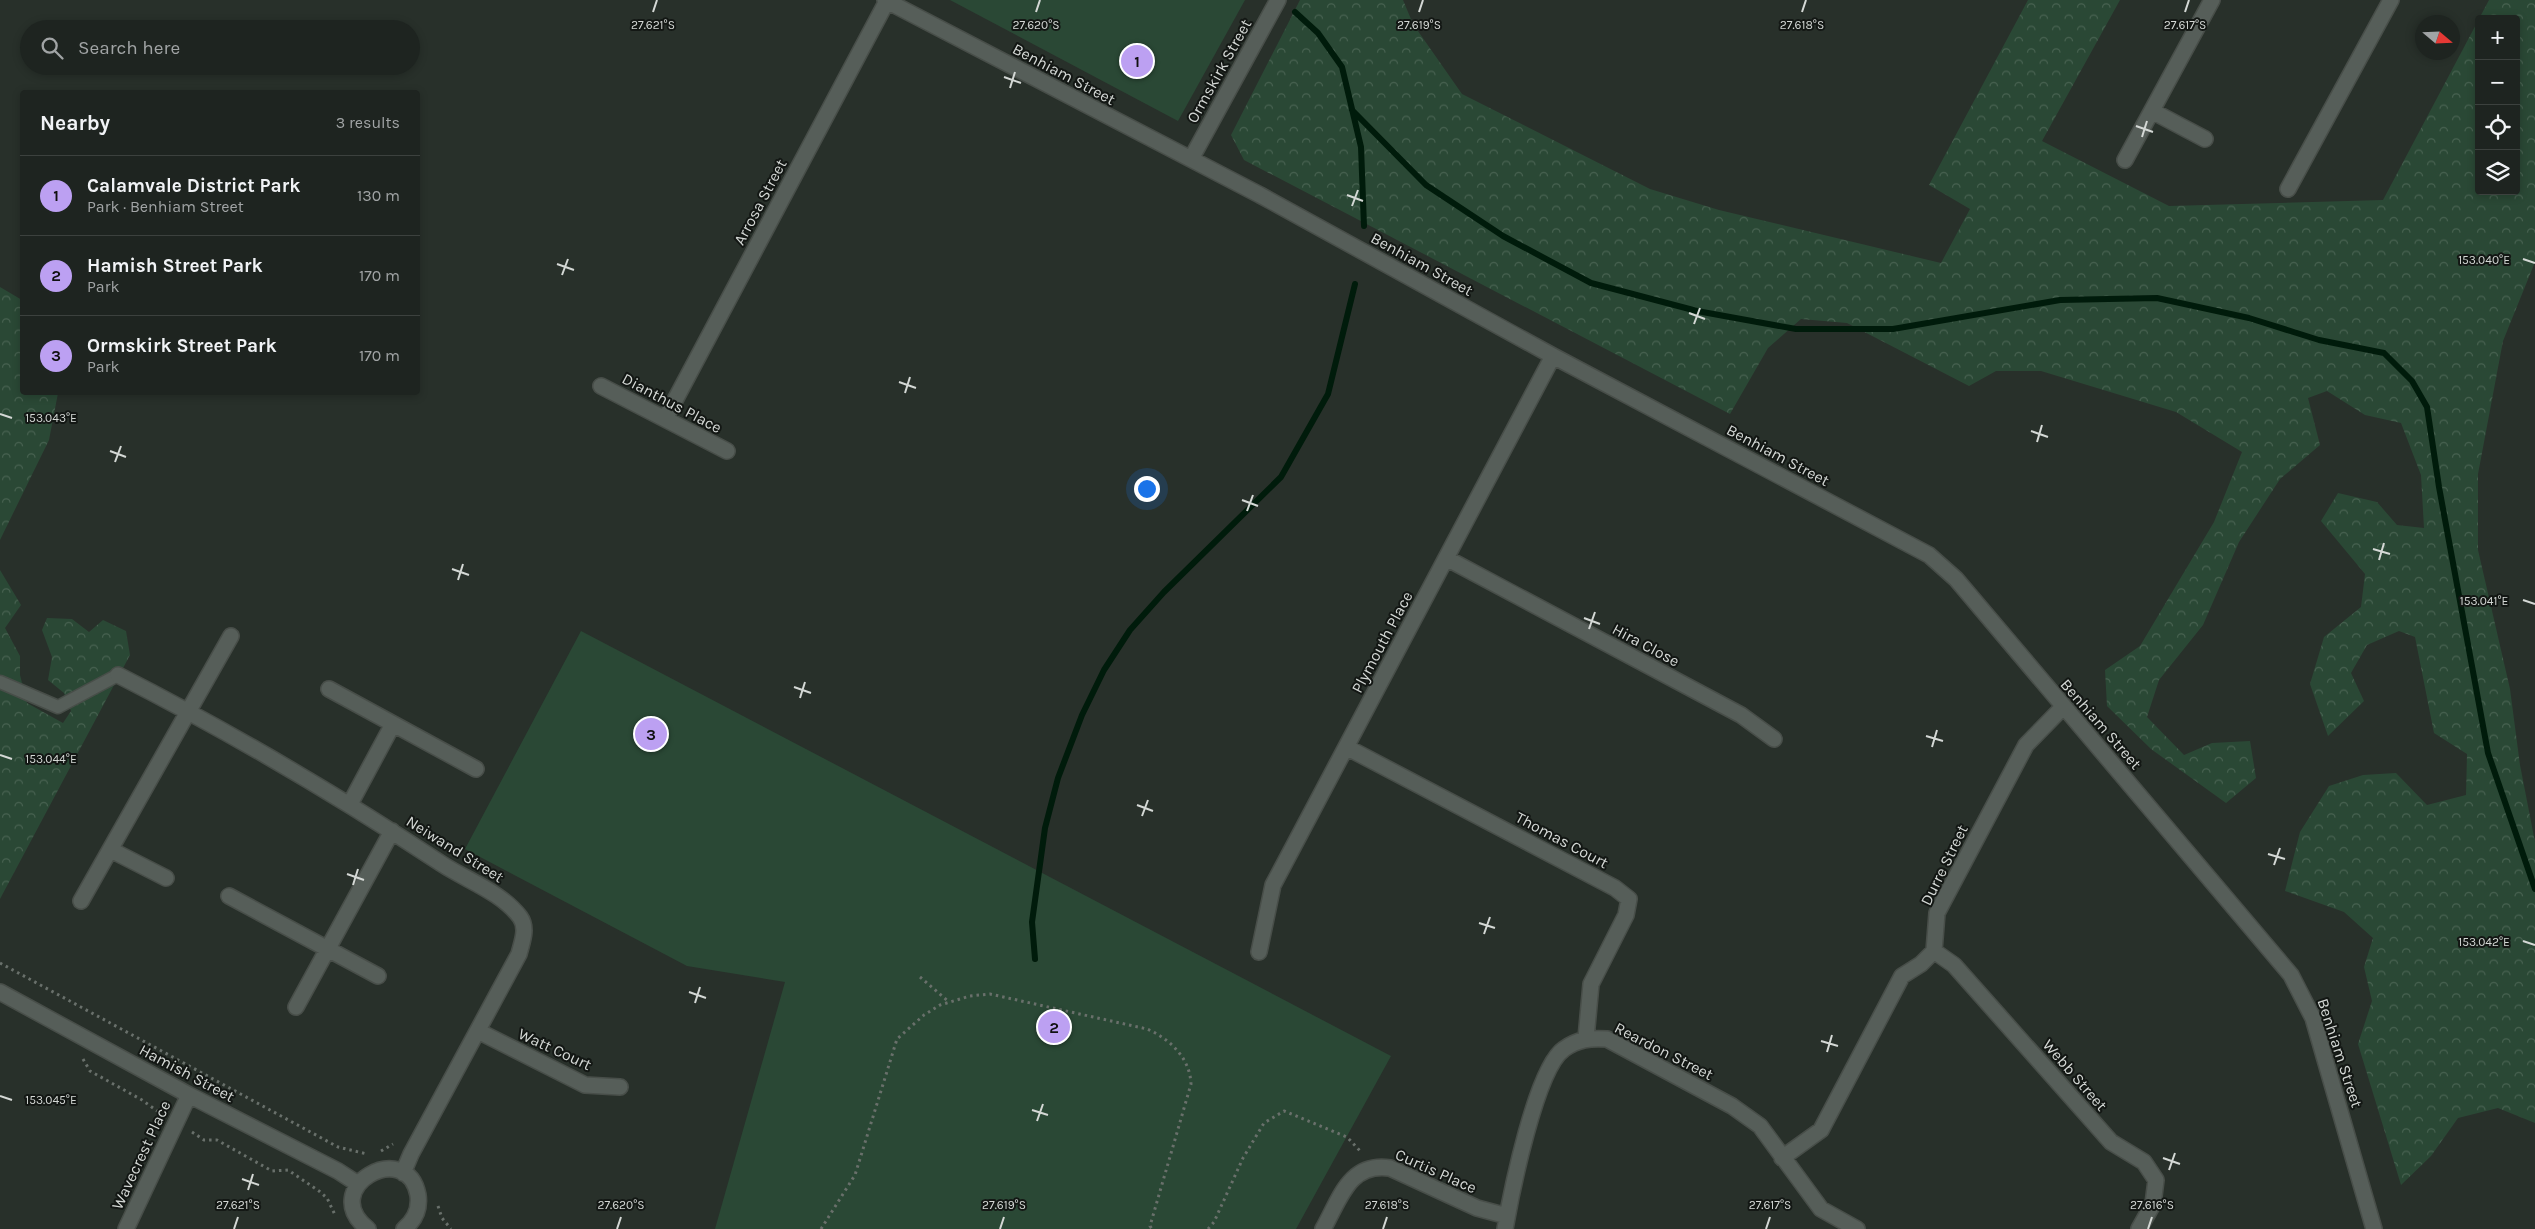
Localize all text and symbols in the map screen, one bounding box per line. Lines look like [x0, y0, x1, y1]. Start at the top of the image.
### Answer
north arrow [2415, 15, 2460, 60]
map controls [2475, 15, 2520, 195]
button: + [2475, 15, 2520, 60]
street label: Ormskirk Street [1183, 16, 1255, 126]
text: 27.621°S [631, 18, 675, 32]
text: 27.620°S [1012, 18, 1060, 32]
text: 27.619°S [1397, 18, 1441, 32]
text: 27.618°S [1780, 18, 1824, 32]
text: 27.617°S [2164, 18, 2206, 32]
search box [20, 20, 420, 75]
icon: search [38, 34, 66, 62]
text: Search here [78, 37, 180, 59]
street label: Benhiam Street [1009, 39, 1119, 109]
pin: 1 [1121, 42, 1153, 80]
button: − [2475, 60, 2520, 105]
button: locate [2475, 105, 2520, 150]
text: Nearby [40, 111, 110, 135]
text: 3 results [336, 113, 400, 132]
button: layers [2475, 150, 2520, 195]
street label: Arrosa Street [729, 156, 791, 248]
text: Calamvale District Park [87, 175, 300, 197]
text: 1 [53, 186, 59, 205]
text: 130 m [357, 186, 400, 205]
text: Park · Benhiam Street [87, 197, 244, 216]
street label: Benhiam Street [1368, 228, 1476, 300]
text: 153.040°E [2458, 253, 2510, 267]
text: Hamish Street Park [87, 255, 263, 277]
text: 2 [51, 266, 61, 285]
text: 170 m [359, 266, 400, 285]
text: Park [87, 277, 119, 296]
text: Ormskirk Street Park [87, 335, 277, 357]
text: 3 [51, 346, 61, 365]
text: 170 m [359, 346, 400, 365]
text: Park [87, 357, 119, 376]
street label: Dianthus Place [619, 369, 725, 437]
text: 153.043°E [25, 411, 77, 425]
street label: Benhiam Street [1723, 420, 1833, 490]
your location [1134, 476, 1160, 502]
street label: Plymouth Place [1347, 588, 1417, 696]
text: 153.041°E [2460, 594, 2508, 608]
street label: Hira Close [1609, 619, 1683, 671]
street label: Benhiam Street [2057, 675, 2145, 773]
pin: 3 [635, 715, 667, 753]
text: 153.044°E [25, 752, 77, 766]
street label: Thomas Court [1512, 808, 1612, 872]
street label: Neiwand Street [403, 811, 507, 887]
street label: Durre Street [1916, 821, 1972, 909]
text: 153.042°E [2458, 935, 2510, 949]
street label: Benhiam Street [2313, 996, 2367, 1110]
pin: 2 [1038, 1008, 1070, 1046]
street label: Reardon Street [1611, 1018, 1717, 1084]
street label: Watt Court [515, 1024, 595, 1074]
street label: Webb Street [2039, 1035, 2111, 1115]
street label: Hamish Street [136, 1040, 238, 1106]
text: 153.045°E [25, 1093, 77, 1107]
street label: Wavecrest Place [107, 1098, 175, 1212]
street label: Curtis Place [1392, 1145, 1480, 1197]
text: 27.621°S [216, 1198, 260, 1212]
text: 27.620°S [597, 1198, 645, 1212]
text: 27.619°S [982, 1198, 1026, 1212]
text: 27.618°S [1365, 1198, 1409, 1212]
text: 27.617°S [1749, 1198, 1791, 1212]
text: 27.616°S [2130, 1198, 2174, 1212]

